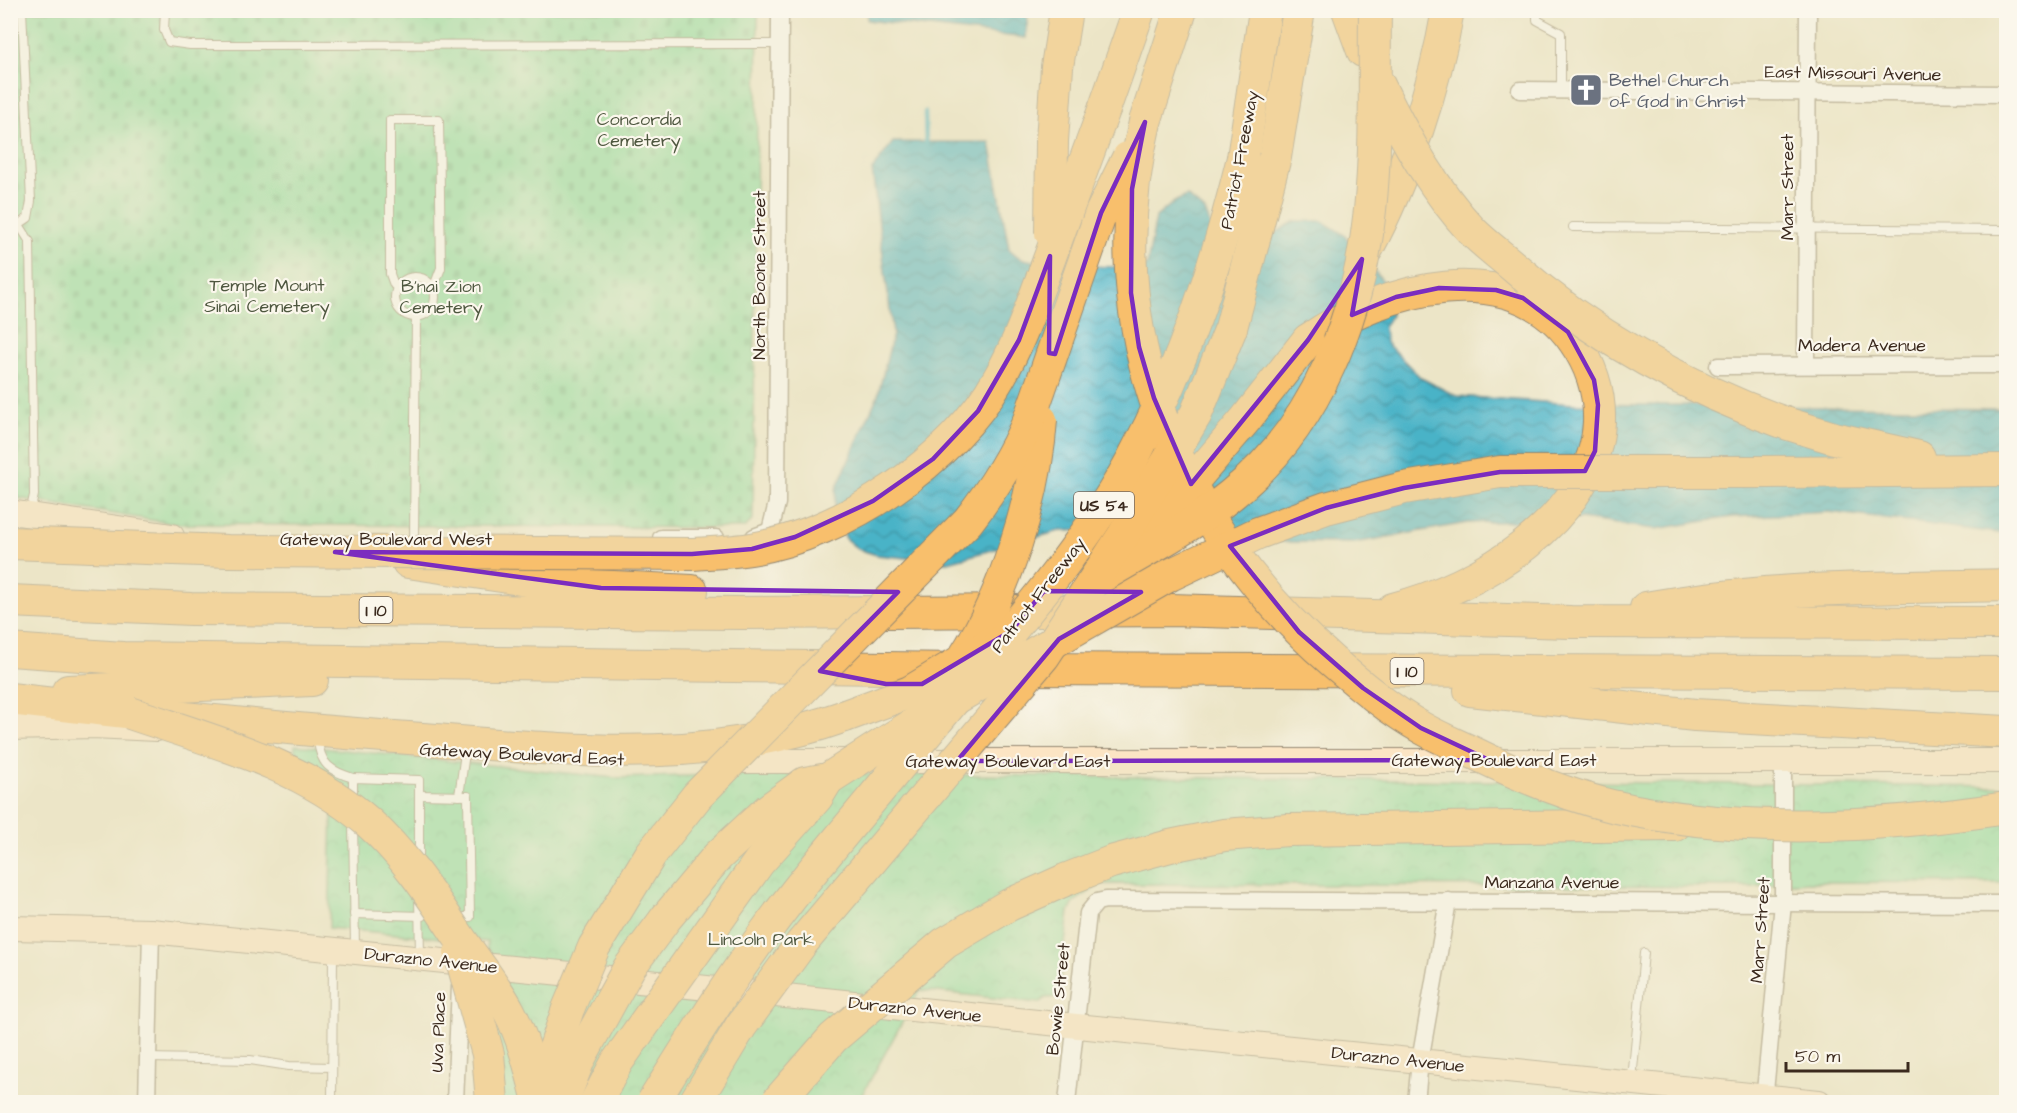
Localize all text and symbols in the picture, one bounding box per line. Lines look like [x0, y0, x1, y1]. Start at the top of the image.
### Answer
street label: East Missouri Avenue [1764, 59, 1942, 88]
place label: Bethel Church of God in Christ [1609, 68, 1746, 114]
church icon: Bethel Church of God in Christ [1568, 72, 1604, 108]
street label: Patriot Freeway [1214, 89, 1266, 232]
park label: Concordia Cemetery [597, 107, 681, 154]
street label: Marr Street [1775, 133, 1800, 240]
street label: North Boone Street [747, 190, 772, 360]
park label: Temple Mount Sinai Cemetery [204, 273, 330, 320]
park label: B'nai Zion Cemetery [399, 274, 483, 321]
street label: Madera Avenue [1798, 333, 1926, 358]
road number: US 54 [1074, 492, 1134, 518]
street label: Gateway Boulevard West [280, 527, 493, 553]
street label: Patriot Freeway [985, 532, 1092, 659]
road number: I 10 [360, 597, 392, 623]
road number: I 10 [1390, 658, 1424, 684]
street label: Gateway Boulevard East [419, 737, 626, 773]
street label: Gateway Boulevard East [1391, 748, 1597, 774]
street label: Gateway Boulevard East [905, 749, 1111, 775]
street label: Manzana Avenue [1485, 870, 1620, 895]
street label: Marr Street [1744, 875, 1777, 984]
park label: Lincoln Park [708, 927, 814, 952]
street label: Durazno Avenue [363, 941, 499, 980]
street label: Bowie Street [1040, 941, 1077, 1056]
street label: Durazno Avenue [847, 990, 983, 1029]
street label: Uva Place [425, 991, 452, 1073]
scale bar [1786, 1035, 1908, 1073]
street label: Durazno Avenue [1330, 1040, 1466, 1079]
text: 50 m [1795, 1044, 1840, 1069]

